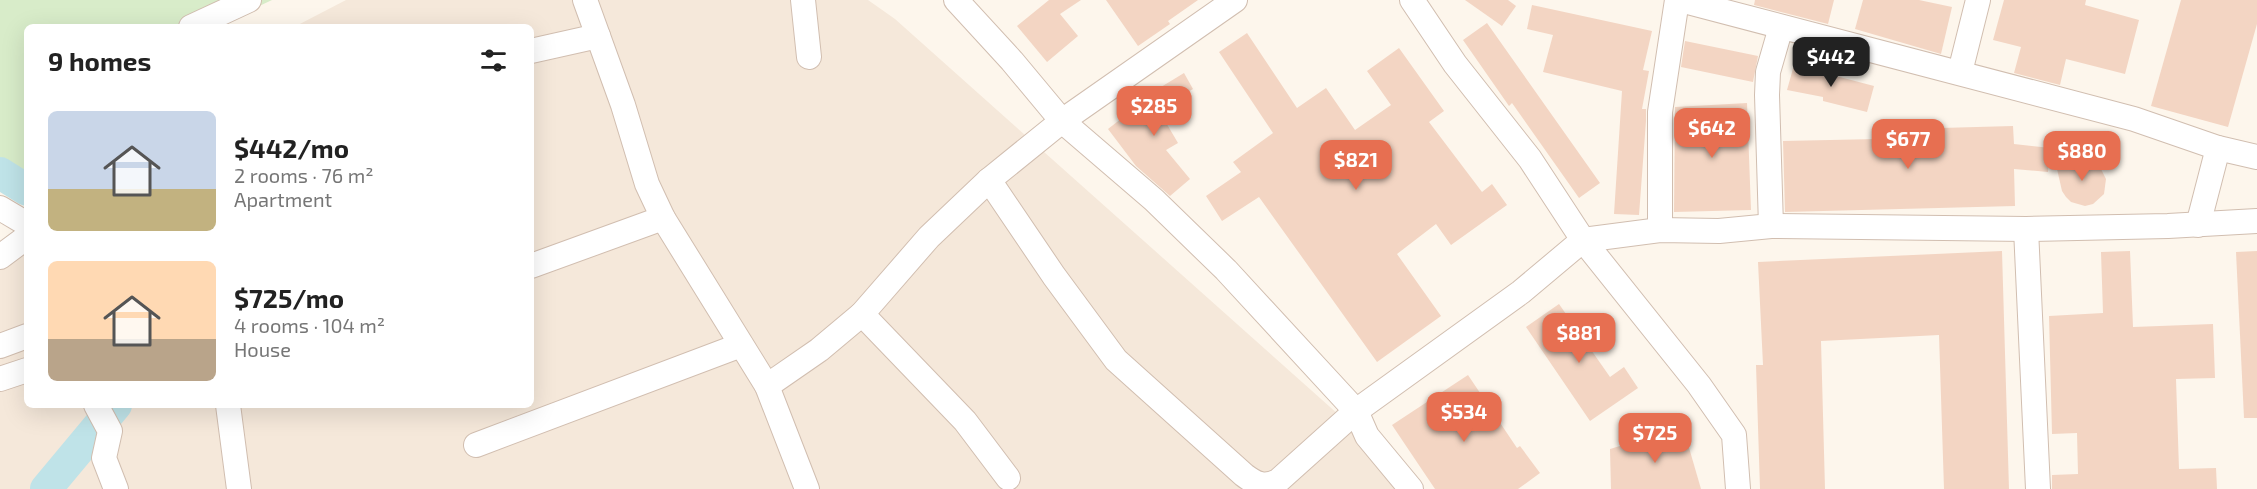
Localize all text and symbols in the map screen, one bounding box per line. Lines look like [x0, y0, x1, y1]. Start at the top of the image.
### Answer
pin: $442 [1795, 37, 1867, 88]
icon: filters [477, 44, 510, 77]
text: $442 [1807, 44, 1855, 68]
text: 9 homes [48, 45, 151, 76]
pin: $285 [1118, 86, 1190, 137]
text: $285 [1131, 93, 1177, 117]
pin: $642 [1676, 108, 1748, 159]
text: $642 [1688, 115, 1736, 139]
pin: $677 [1872, 119, 1944, 170]
text: $677 [1886, 126, 1930, 150]
pin: $880 [2046, 131, 2118, 182]
text: $442/mo [234, 132, 349, 163]
icon: home [96, 135, 168, 207]
text: $880 [2057, 138, 2107, 162]
pin: $821 [1320, 140, 1392, 191]
text: $821 [1334, 147, 1378, 171]
text: 2 rooms · 76 m² [234, 163, 373, 187]
text: Apartment [234, 187, 332, 211]
text: $725/mo [234, 282, 344, 313]
icon: home [96, 285, 168, 357]
text: 4 rooms · 104 m² [234, 313, 385, 337]
pin: $881 [1543, 313, 1615, 364]
text: $881 [1556, 320, 1602, 344]
text: House [234, 337, 291, 361]
pin: $534 [1428, 392, 1500, 443]
text: $534 [1441, 399, 1487, 423]
pin: $725 [1619, 413, 1691, 464]
text: $725 [1633, 420, 1677, 444]

